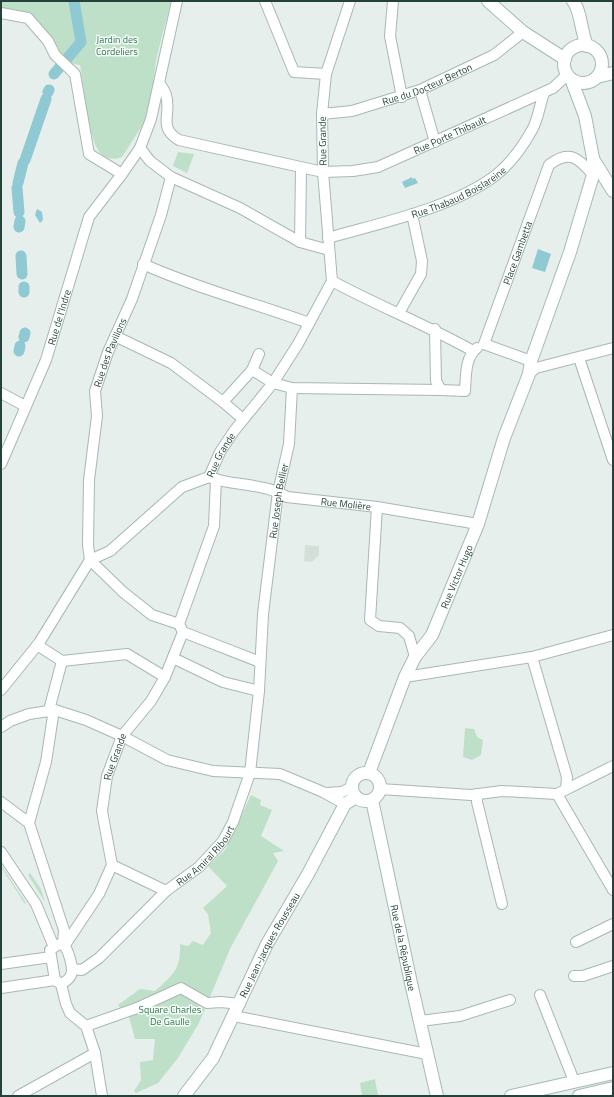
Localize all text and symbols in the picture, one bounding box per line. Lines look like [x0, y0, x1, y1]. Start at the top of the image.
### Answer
park label: Jardin des Cordeliers [96, 32, 138, 59]
street label: Rue du Docteur Berton [380, 59, 475, 109]
street label: Rue Porte Thibault [411, 112, 489, 158]
street label: Rue Grande [315, 116, 330, 166]
street label: Rue Thabaud Boislareine [410, 163, 509, 222]
street label: Place Gambetta [499, 219, 536, 287]
street label: Rue de l'Indre [44, 288, 75, 347]
street label: Rue des Pavillons [90, 315, 131, 389]
street label: Rue Grande [203, 430, 239, 480]
street label: Rue Joseph Bellier [265, 461, 292, 539]
street label: Rue Molière [320, 494, 372, 514]
street label: Rue Victor Hugo [437, 542, 477, 611]
street label: Rue Grande [100, 731, 130, 781]
street label: Rue Amiral Ribourt [173, 822, 238, 889]
street label: Rue Jean-Jacques Rousseau [236, 890, 304, 1000]
street label: Rue de la République [386, 903, 420, 992]
park label: Square Charles De Gaulle [139, 1002, 202, 1029]

